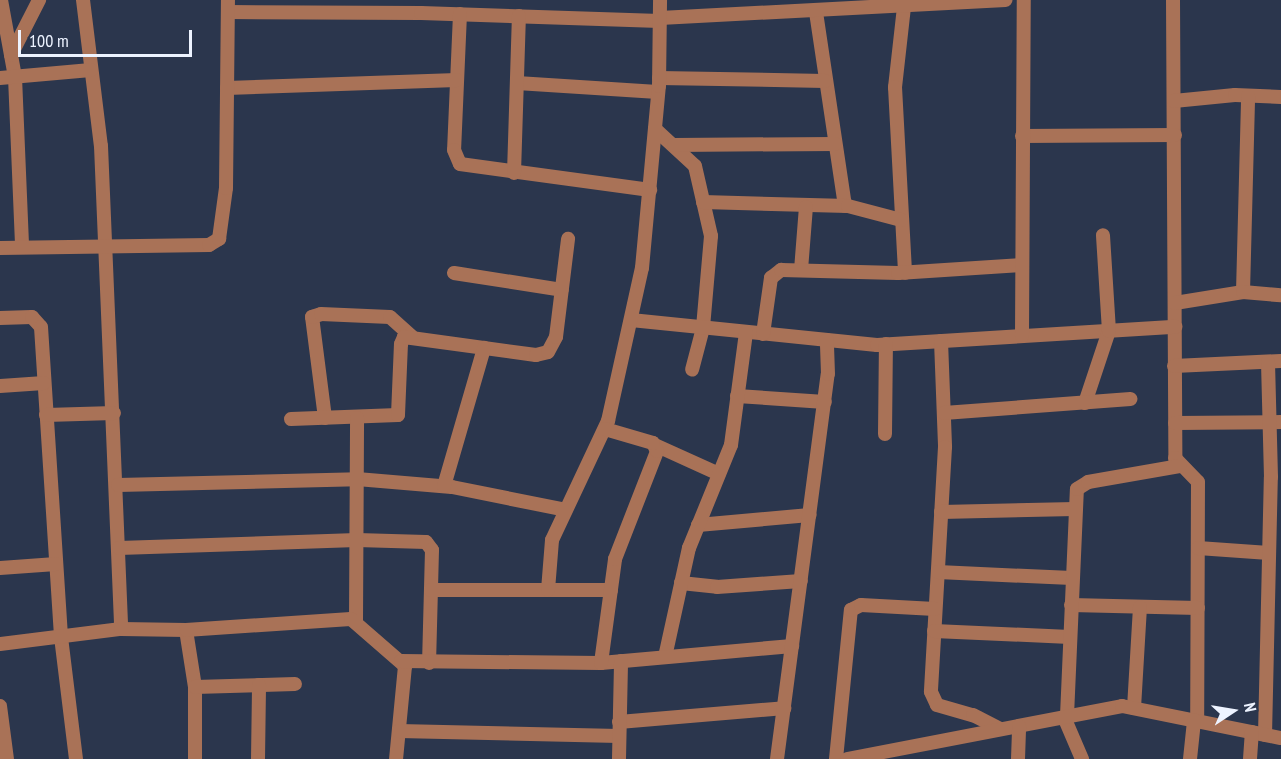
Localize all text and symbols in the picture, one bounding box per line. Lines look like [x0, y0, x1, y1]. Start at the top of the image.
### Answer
scale bar [21, 18, 195, 56]
text: 100 m [29, 29, 69, 52]
north arrow [1203, 681, 1263, 741]
text: N [1240, 701, 1261, 714]

